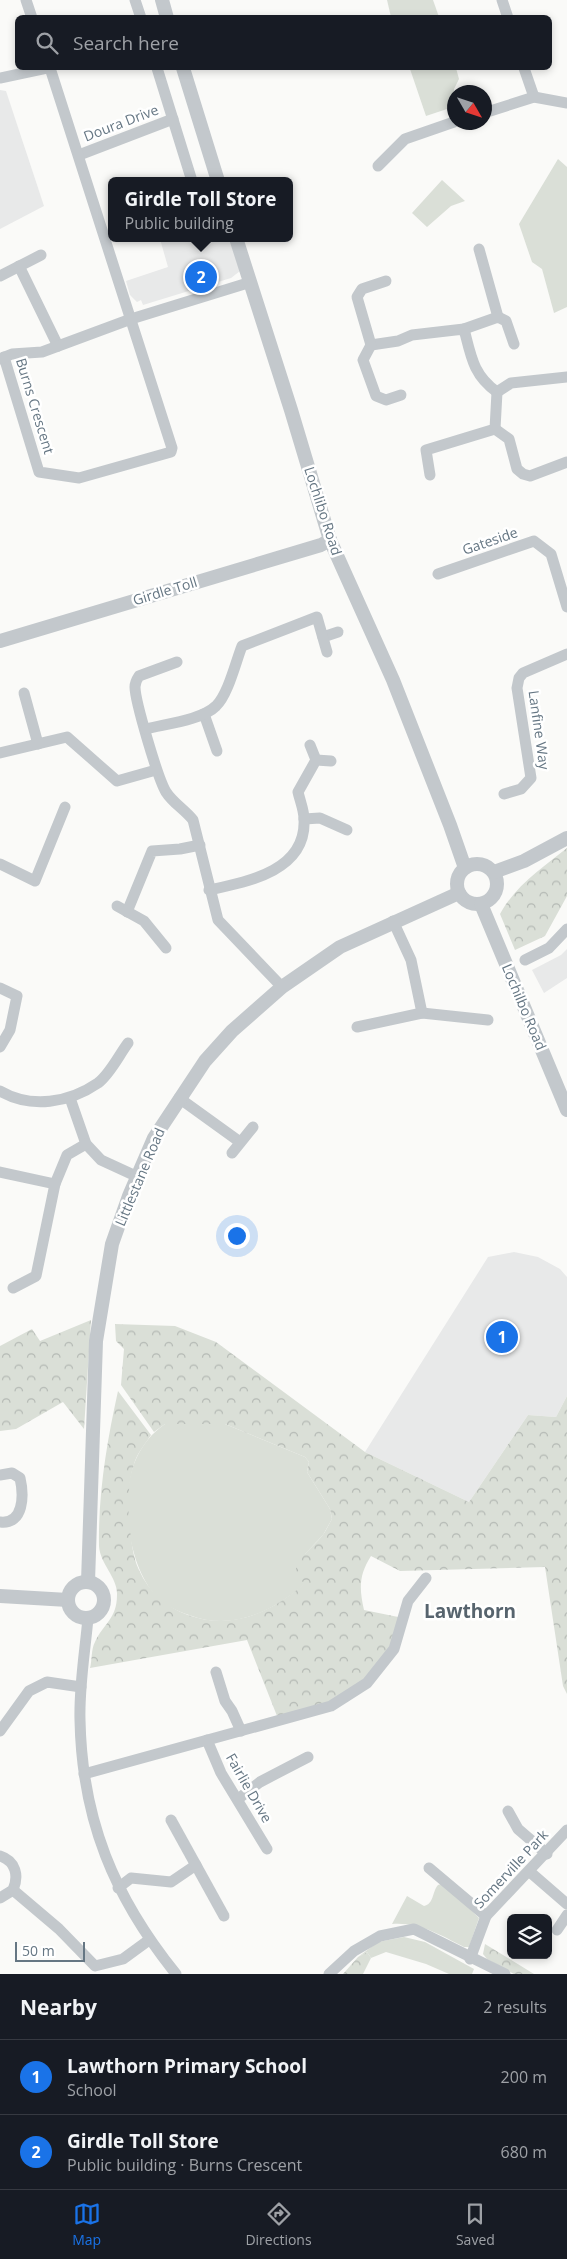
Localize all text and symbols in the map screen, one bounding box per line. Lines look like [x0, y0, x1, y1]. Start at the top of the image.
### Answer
search box [15, 15, 552, 70]
icon: search [33, 29, 61, 57]
text: Search here [73, 30, 179, 56]
north arrow [447, 85, 492, 130]
street label: Doura Drive [81, 100, 161, 145]
popup [108, 177, 293, 242]
text: Girdle Toll Store [125, 186, 276, 212]
text: Public building [125, 212, 234, 234]
pin: 2 [185, 258, 217, 296]
street label: Burns Crescent [12, 356, 59, 456]
street label: Lochlibo Road [300, 464, 347, 558]
street label: Gateside [460, 522, 520, 559]
street label: Girdle Toll [130, 572, 199, 609]
street label: Lanfine Way [525, 689, 555, 772]
street label: Lochilbo Road [498, 961, 551, 1053]
street label: Littlestane Road [110, 1125, 169, 1229]
your location [224, 1223, 250, 1249]
pin: 1 [486, 1318, 518, 1356]
district label: Lawthorn [424, 1598, 516, 1624]
street label: Fairlie Drive [222, 1750, 277, 1826]
street label: Somerville Park [469, 1825, 552, 1912]
map controls [507, 1914, 552, 1959]
button: layers [507, 1914, 552, 1959]
scale bar [15, 1939, 85, 1962]
text: 50 m [22, 1941, 55, 1960]
text: Nearby [20, 1993, 97, 2021]
text: 2 results [483, 1996, 547, 2018]
text: Lawthorn Primary School [67, 2053, 307, 2079]
text: 1 [31, 2066, 41, 2088]
text: 200 m [501, 2066, 547, 2088]
text: School [67, 2079, 117, 2101]
text: Girdle Toll Store [67, 2128, 219, 2154]
text: 2 [31, 2141, 41, 2163]
text: 680 m [501, 2141, 547, 2163]
text: Public building · Burns Crescent [67, 2154, 302, 2176]
tab: Map [72, 2200, 101, 2249]
tab: Directions [245, 2200, 312, 2249]
tab: Saved [456, 2200, 495, 2249]

